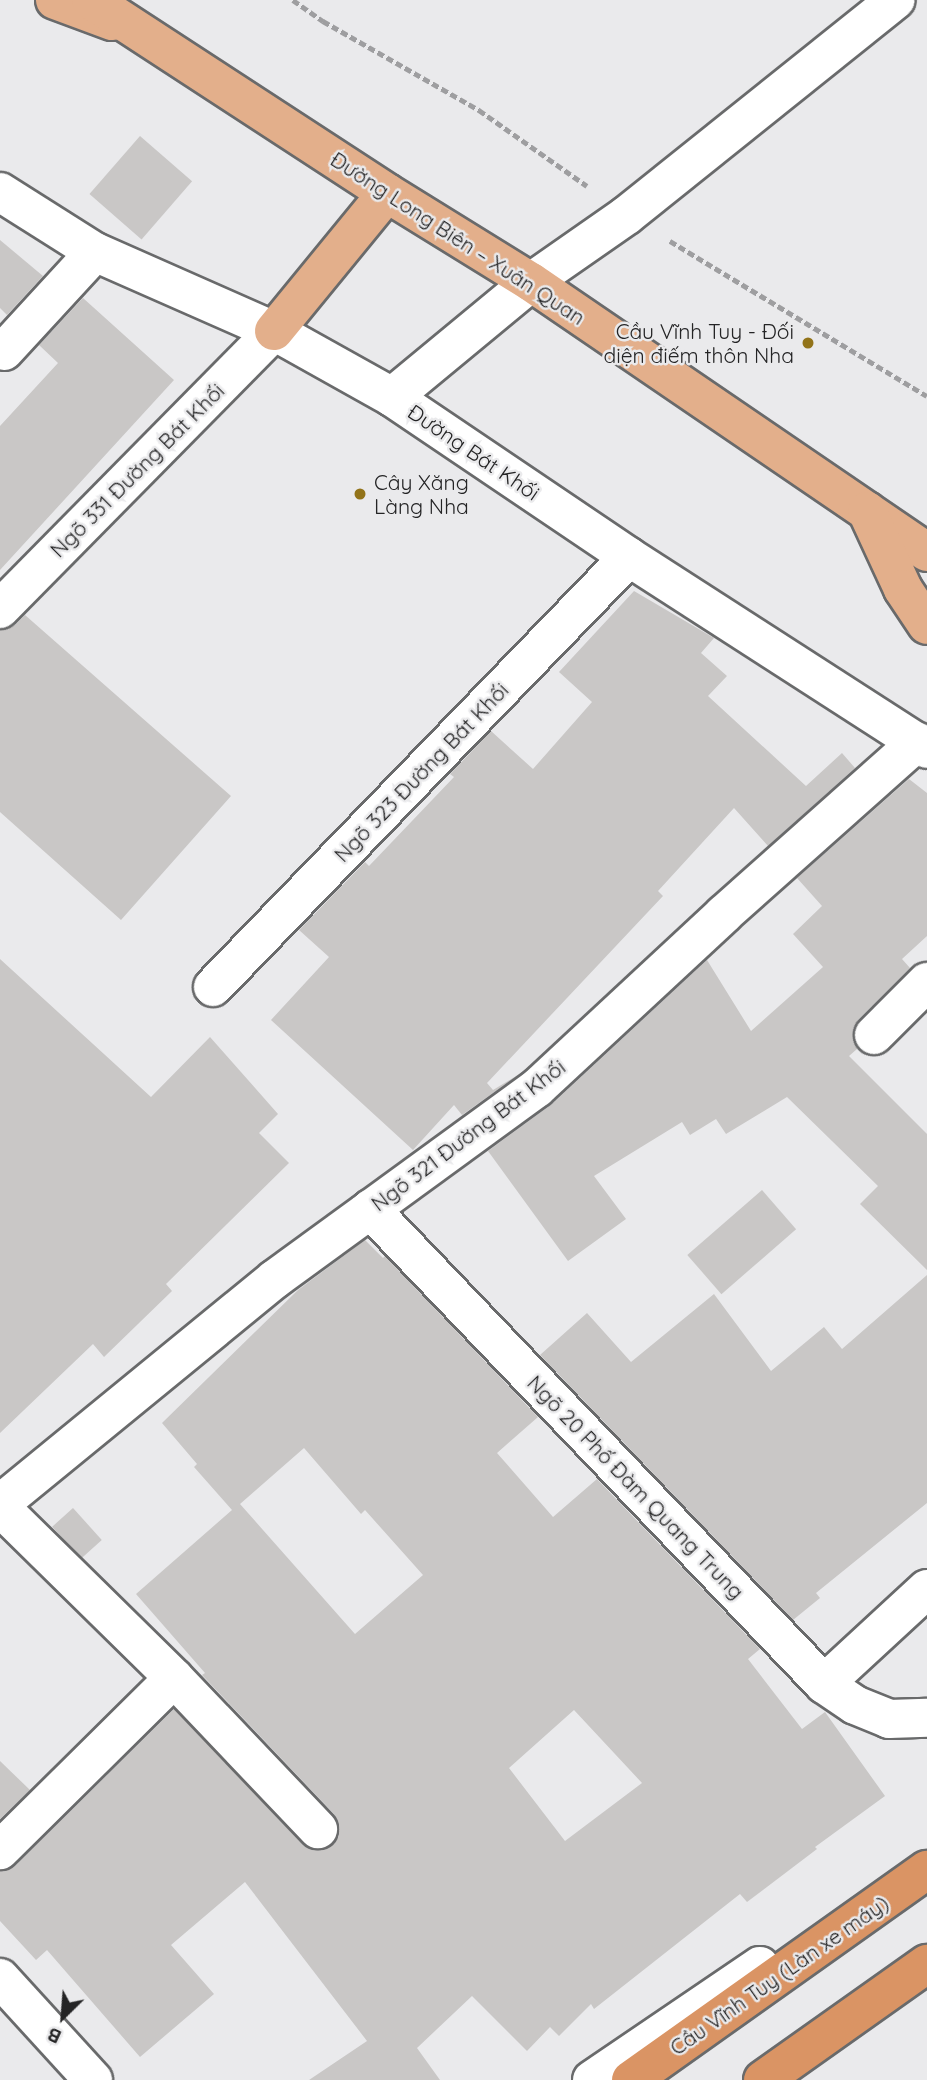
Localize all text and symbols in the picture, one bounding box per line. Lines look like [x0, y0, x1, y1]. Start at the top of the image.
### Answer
street label: Đường Long Biên – Xuân Quan [326, 146, 590, 330]
place label: Cầu Vĩnh Tuy - Đối diện điếm thôn Nha [604, 318, 794, 368]
marker: Cầu Vĩnh Tuy - Đối diện điếm thôn Nha [800, 335, 816, 351]
street label: Ngõ 331 Đường Bát Khối [45, 378, 229, 562]
street label: Đường Bát Khối [403, 399, 545, 505]
place label: Cây Xăng Làng Nha [374, 469, 469, 519]
marker: Cây Xăng Làng Nha [352, 486, 368, 502]
street label: Ngõ 323 Đường Bát Khối [329, 677, 513, 867]
street label: Ngõ 321 Đường Bát Khối [366, 1054, 570, 1216]
street label: Ngõ 20 Phố Đàm Quang Trung [522, 1370, 750, 1604]
street label: Cầu Vĩnh Tuy (Làn xe máy) [665, 1890, 893, 2060]
north arrow [28, 1982, 98, 2052]
text: B [43, 2023, 65, 2050]

